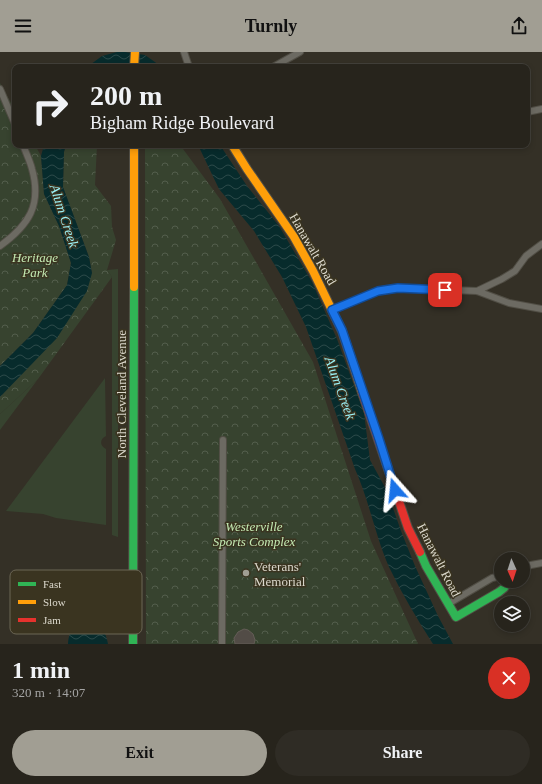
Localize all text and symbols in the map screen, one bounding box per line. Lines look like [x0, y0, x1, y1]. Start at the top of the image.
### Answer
icon: menu [12, 15, 34, 37]
icon: share [508, 15, 530, 37]
text: Turnly [245, 16, 297, 36]
icon: right [24, 80, 76, 132]
text: 200 m [90, 80, 162, 111]
text: Bigham Ridge Boulevard [90, 113, 274, 133]
water label: Alum Creek [46, 181, 82, 250]
street label: Hanawalt Road [286, 210, 340, 288]
park label: Heritage Park [11, 250, 58, 280]
pin [428, 273, 462, 307]
icon: arrive [434, 279, 456, 301]
street label: North Cleveland Avenue [114, 330, 129, 458]
water label: Alum Creek [321, 353, 359, 422]
position arrow [374, 469, 416, 511]
park label: Westerville Sports Complex [213, 519, 296, 549]
street label: Hanawalt Road [414, 521, 464, 600]
north arrow [494, 552, 530, 588]
map controls [494, 552, 530, 632]
place label: Veterans' Memorial [254, 559, 306, 589]
marker: Veterans' Memorial [241, 568, 251, 578]
legend [10, 570, 142, 634]
text: Fast [43, 578, 61, 590]
text: Slow [43, 596, 66, 608]
button: layers [494, 596, 530, 632]
text: Jam [43, 614, 61, 626]
text: 1 min [12, 657, 70, 683]
button: close [488, 657, 530, 699]
text: 320 m · 14:07 [12, 685, 85, 700]
button: Exit [12, 730, 267, 776]
button: Share [275, 730, 530, 776]

